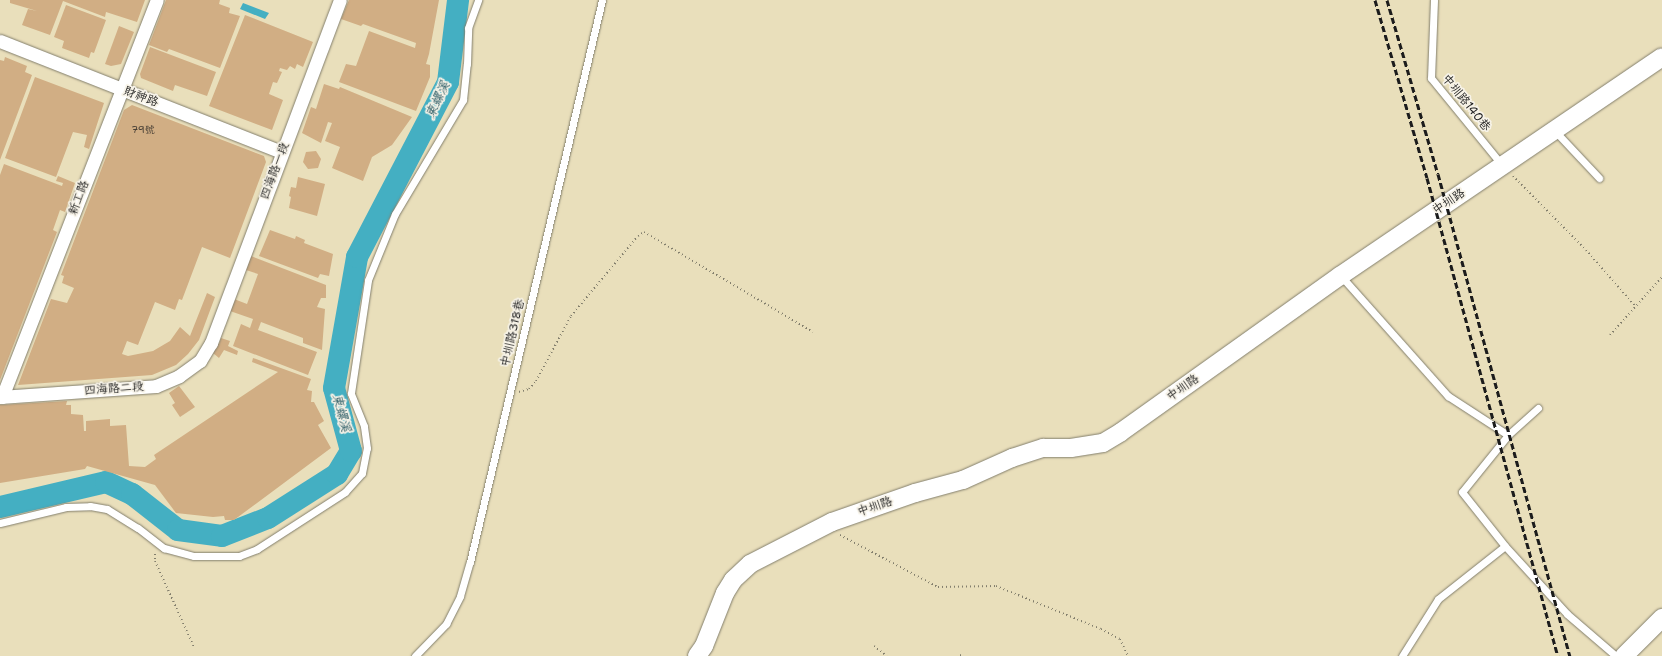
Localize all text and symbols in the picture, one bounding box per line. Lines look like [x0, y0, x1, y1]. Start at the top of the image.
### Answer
street label: 中圳路140巷 [1439, 72, 1493, 134]
water label: 東螺溪 [423, 79, 453, 121]
street label: 財神路 [122, 84, 160, 110]
house number: 79號 [131, 124, 155, 136]
street label: 四海路一段 [258, 140, 292, 202]
street label: 新工路 [66, 179, 92, 217]
street label: 中圳路 [1430, 186, 1468, 218]
street label: 中圳路318巷 [498, 298, 528, 368]
street label: 中圳路 [1164, 372, 1202, 404]
street label: 四海路二段 [84, 380, 144, 398]
water label: 東螺溪 [328, 392, 354, 434]
street label: 中圳路 [856, 494, 894, 520]

